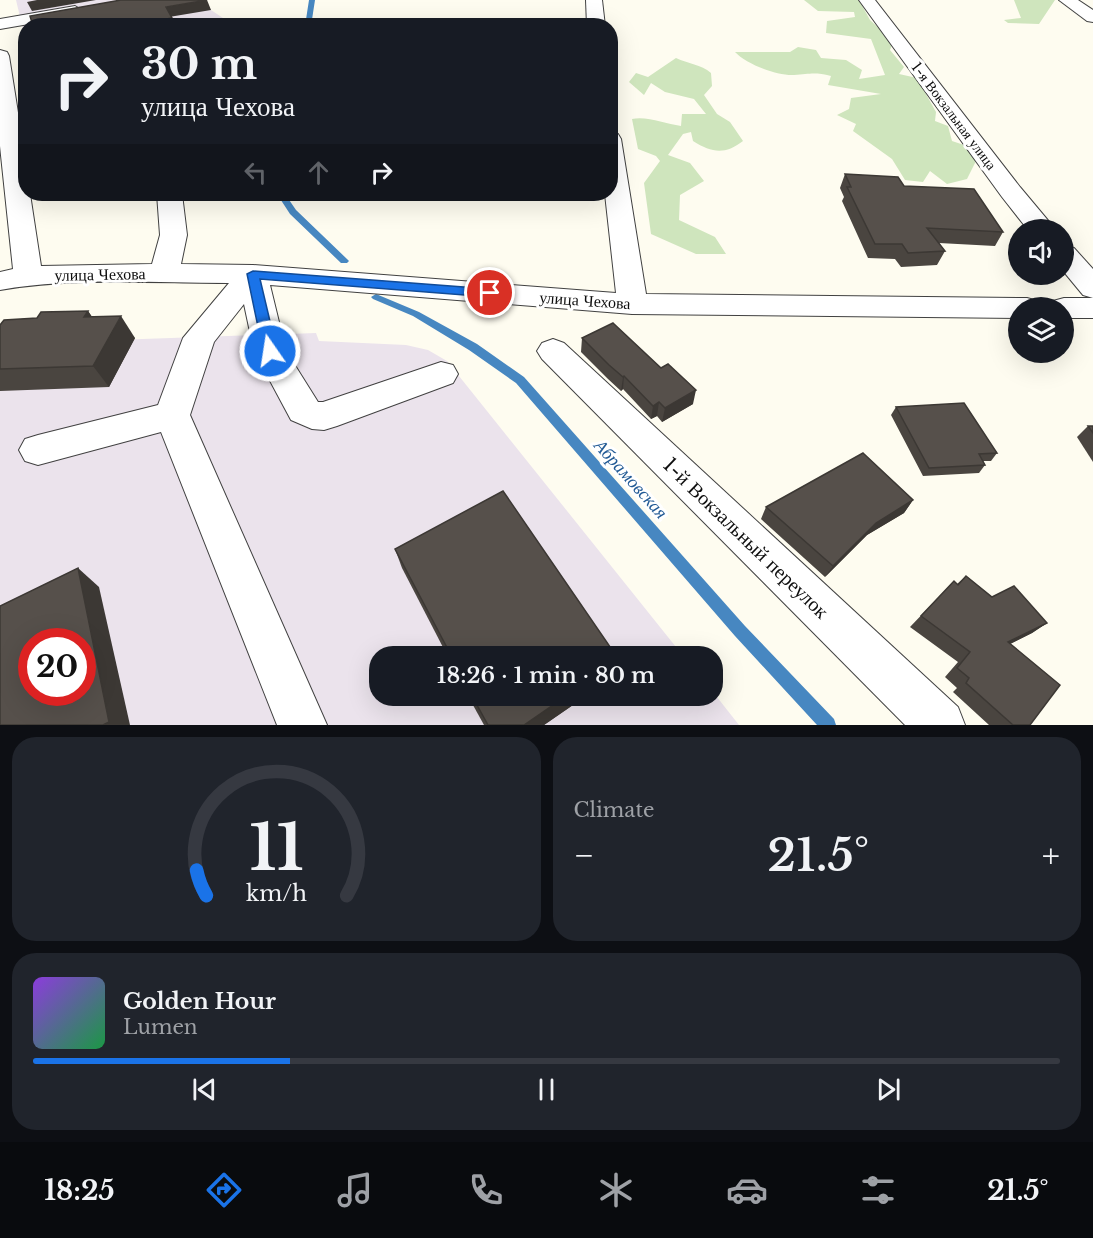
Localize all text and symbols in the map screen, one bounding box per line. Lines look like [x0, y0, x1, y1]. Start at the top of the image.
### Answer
text: 30 m [141, 38, 257, 90]
icon: right [42, 42, 120, 120]
street label: 1-я Вокзальная улица [908, 59, 1001, 174]
text: улица Чехова [141, 90, 295, 123]
icon: left [239, 156, 272, 189]
icon: ahead [302, 156, 335, 189]
icon: right [365, 156, 398, 189]
map controls [1008, 219, 1074, 363]
button: sound [1008, 219, 1074, 285]
street label: улица Чехова [54, 263, 146, 285]
pin [464, 267, 515, 318]
icon: arrive [473, 276, 506, 309]
street label: улица Чехова [539, 287, 631, 313]
button: layers [1008, 297, 1074, 363]
position arrow [238, 319, 302, 383]
water label: Абрамовская [589, 434, 672, 523]
street label: 1-й Вокзальный переулок [658, 453, 834, 624]
speed limit sign: 20 [18, 628, 96, 706]
text: 18:26 · 1 min · 80 m [437, 662, 655, 689]
text: Climate [574, 798, 654, 822]
text: 11 [249, 809, 303, 887]
text: 21.5° [767, 827, 869, 883]
text: − [574, 835, 594, 876]
text: + [1042, 835, 1060, 876]
text: km/h [246, 880, 307, 907]
text: Golden Hour [123, 988, 276, 1015]
text: Lumen [123, 1015, 198, 1039]
icon: previous [188, 1073, 221, 1106]
icon: pause [530, 1073, 563, 1106]
icon: next [872, 1073, 905, 1106]
icon: directions [203, 1169, 245, 1211]
icon: music [334, 1169, 376, 1211]
icon: phone [465, 1169, 507, 1211]
icon: climate [595, 1169, 637, 1211]
icon: car [726, 1169, 768, 1211]
icon: filters [857, 1169, 899, 1211]
text: 18:25 [44, 1174, 115, 1207]
text: 21.5° [987, 1174, 1049, 1207]

